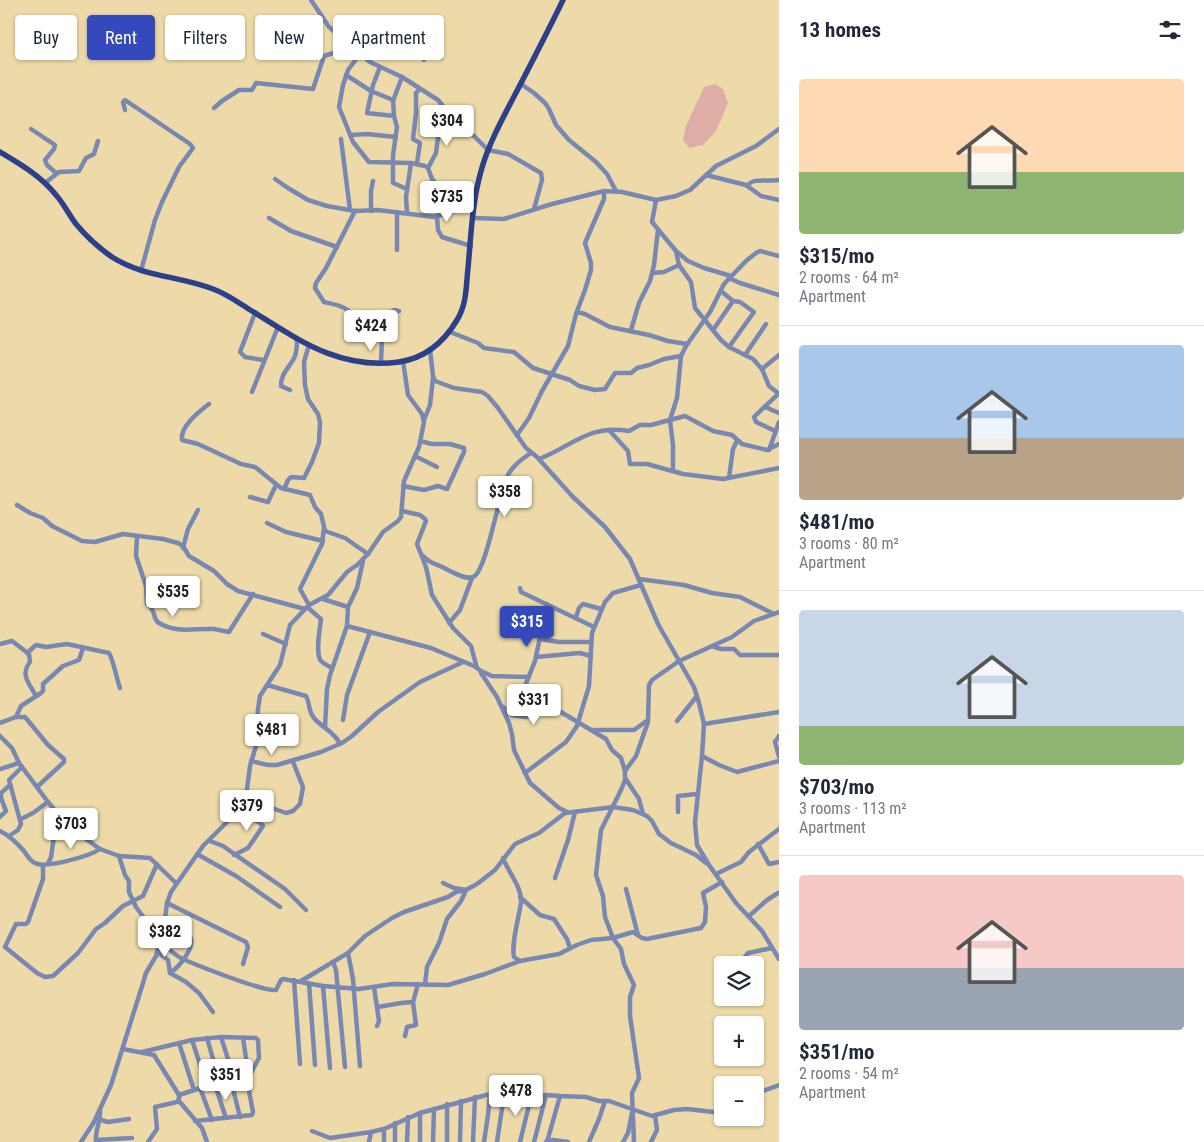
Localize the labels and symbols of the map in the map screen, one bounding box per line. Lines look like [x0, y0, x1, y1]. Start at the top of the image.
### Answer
pin: $304 [417, 104, 477, 147]
pin: $735 [417, 180, 477, 223]
pin: $424 [341, 310, 401, 352]
pin: $358 [475, 476, 535, 518]
pin: $535 [143, 576, 203, 618]
pin: $315 [497, 606, 557, 648]
pin: $331 [504, 684, 564, 726]
pin: $481 [242, 714, 302, 756]
pin: $379 [217, 790, 277, 832]
pin: $703 [41, 808, 101, 850]
pin: $382 [135, 916, 195, 958]
pin: $351 [196, 1058, 256, 1101]
pin: $478 [486, 1074, 546, 1117]

